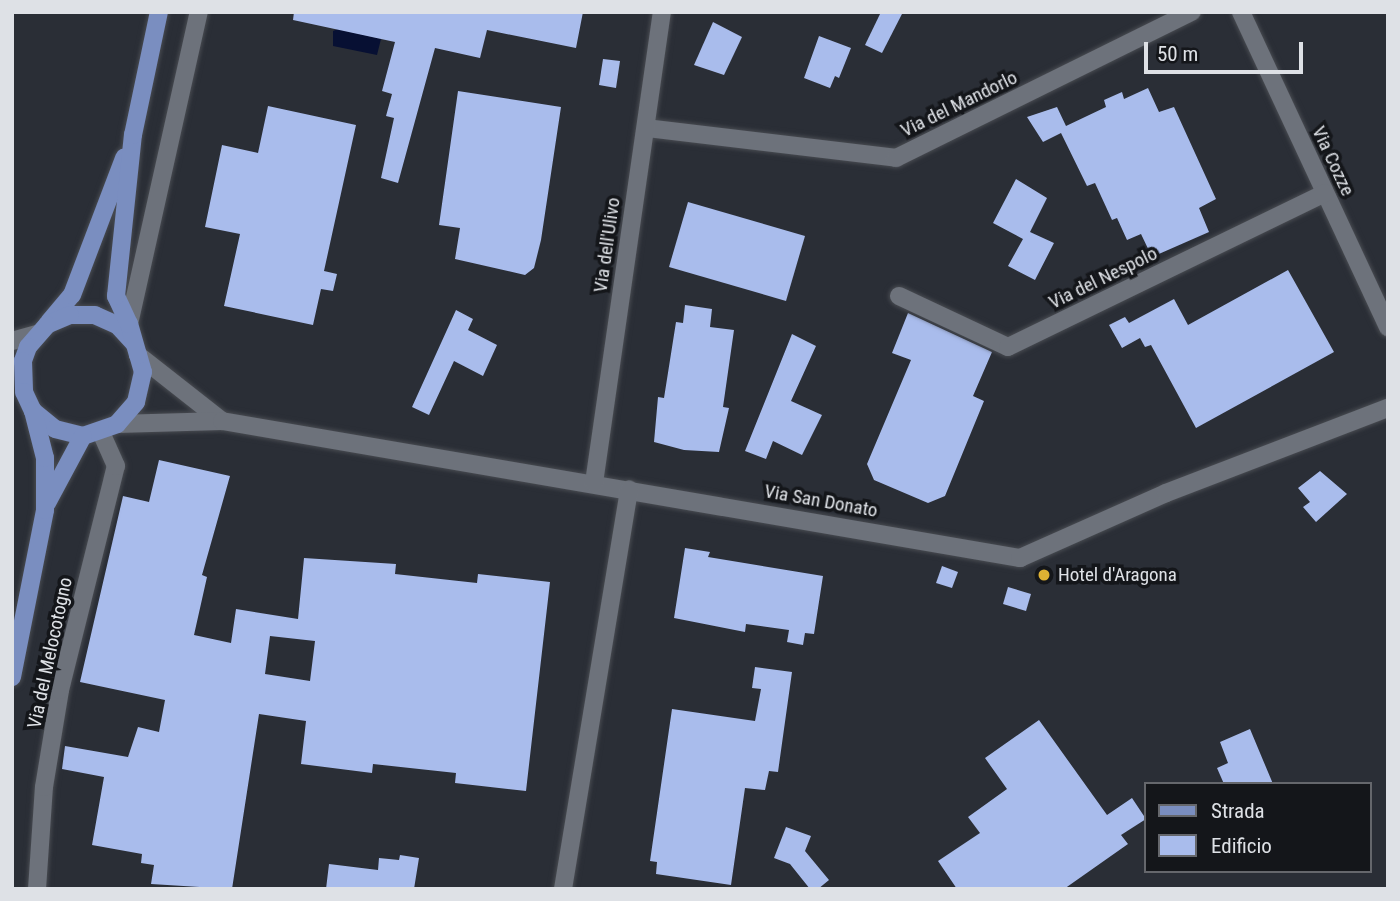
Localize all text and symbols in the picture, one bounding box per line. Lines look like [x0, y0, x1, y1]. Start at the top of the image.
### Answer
scale bar [1148, 28, 1307, 72]
text: 50 m [1157, 42, 1198, 66]
street label: Via del Mandorlo [897, 66, 1021, 142]
street label: Via Cozze [1307, 123, 1359, 199]
street label: Via dell'Ulivo [589, 196, 625, 294]
street label: Via del Nespolo [1045, 242, 1161, 314]
street label: Via San Donato [763, 480, 879, 522]
place label: Hotel d'Aragona [1058, 564, 1177, 586]
marker: Hotel d'Aragona [1036, 567, 1052, 583]
street label: Via del Melocotogno [23, 575, 77, 731]
legend [1144, 782, 1372, 873]
text: Strada [1211, 799, 1265, 823]
text: Edificio [1211, 834, 1272, 858]

